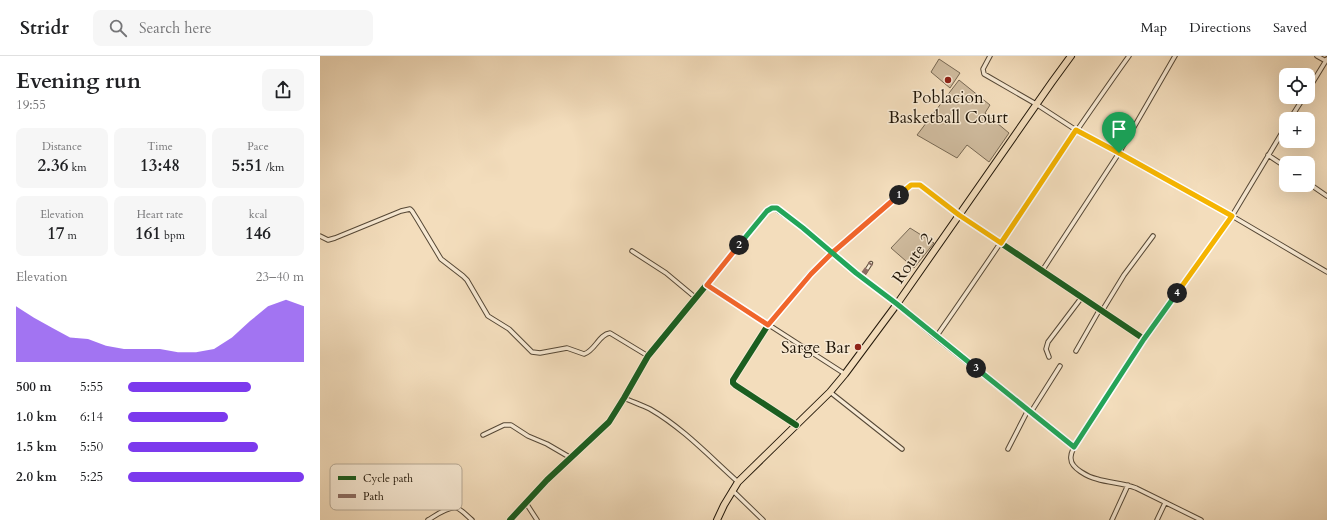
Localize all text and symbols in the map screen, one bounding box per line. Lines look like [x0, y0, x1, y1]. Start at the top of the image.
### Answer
search box [93, 10, 373, 46]
text: Stridr [20, 15, 69, 41]
icon: search [107, 17, 129, 39]
text: Search here [139, 18, 212, 38]
text: Map [1141, 18, 1167, 37]
text: Directions [1189, 18, 1251, 37]
text: Saved [1273, 18, 1307, 37]
text: Evening run [16, 66, 141, 96]
map controls [1279, 68, 1315, 192]
button: locate [1279, 68, 1315, 104]
button: share [262, 69, 304, 111]
marker: Poblacion Basketball Court [943, 75, 953, 85]
place label: Poblacion Basketball Court [888, 86, 1008, 129]
text: 19:55 [16, 96, 46, 114]
pin [1102, 112, 1136, 153]
button: + [1279, 112, 1315, 148]
icon: arrive [1108, 118, 1130, 140]
text: Distance [42, 139, 82, 154]
text: Time [147, 139, 173, 154]
text: Pace [247, 139, 269, 154]
text: 2.36 [37, 154, 68, 177]
text: 13:48 [140, 154, 180, 177]
text: 5:51 [232, 154, 263, 177]
button: − [1279, 156, 1315, 192]
text: km [68, 160, 87, 175]
text: /km [263, 160, 284, 175]
pin: 1 [889, 185, 909, 205]
text: 1 [896, 187, 902, 202]
text: Elevation [40, 207, 84, 222]
text: Heart rate [137, 207, 183, 222]
text: kcal [249, 207, 267, 222]
text: 17 [47, 222, 65, 245]
text: 161 [135, 222, 161, 245]
text: 146 [245, 222, 271, 245]
text: m [65, 228, 77, 243]
text: bpm [161, 228, 185, 243]
street label: Route 2 [887, 228, 938, 288]
pin: 2 [729, 235, 749, 255]
text: 2 [736, 237, 742, 252]
text: Elevation [16, 268, 68, 286]
text: 23–40 m [256, 268, 304, 286]
pin: 4 [1167, 283, 1187, 303]
text: 4 [1174, 285, 1180, 300]
place label: Sarge Bar [781, 336, 851, 359]
marker: Sarge Bar [853, 342, 863, 352]
pin: 3 [966, 358, 986, 378]
text: 3 [973, 360, 979, 375]
text: 500 m [16, 378, 51, 396]
text: 5:55 [80, 378, 103, 396]
text: 1.0 km [16, 408, 57, 426]
text: 6:14 [80, 408, 103, 426]
text: 1.5 km [16, 438, 57, 456]
text: 5:50 [80, 438, 103, 456]
legend [330, 464, 462, 510]
text: 2.0 km [16, 468, 57, 486]
text: 5:25 [80, 468, 103, 486]
text: Cycle path [363, 471, 413, 486]
text: Path [363, 489, 384, 504]

